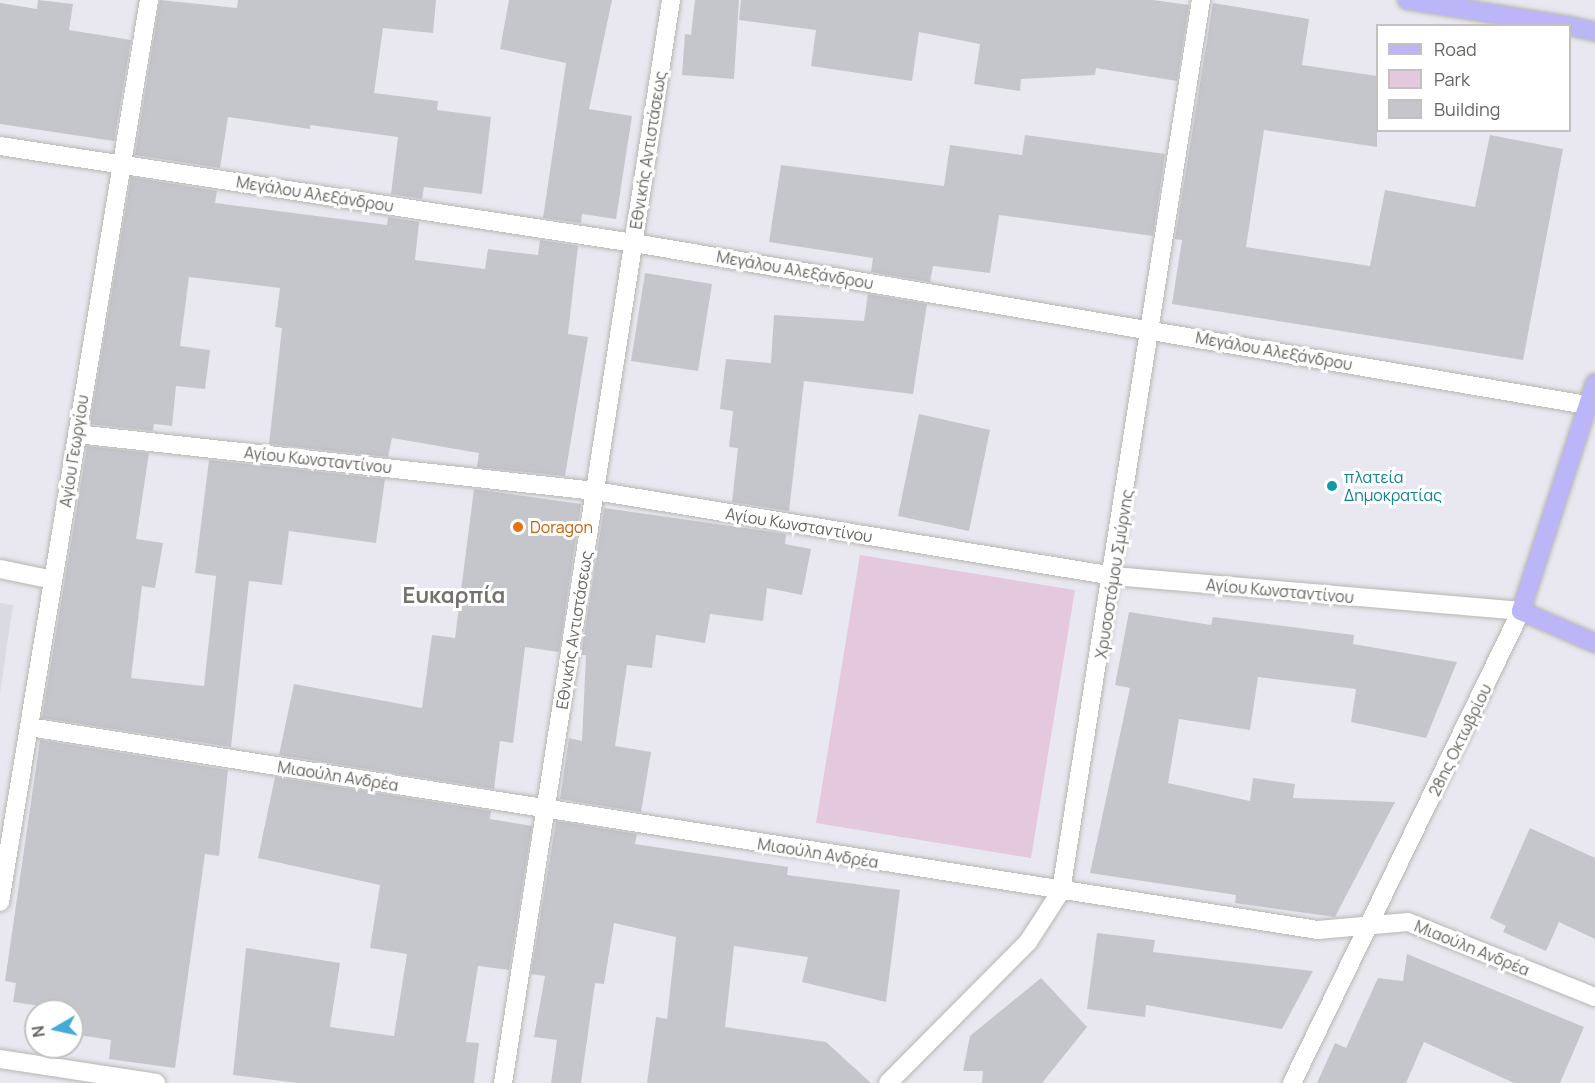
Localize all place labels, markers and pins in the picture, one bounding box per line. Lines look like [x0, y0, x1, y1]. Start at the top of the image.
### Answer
place label: πλατεία Δημοκρατίας [1344, 467, 1442, 505]
marker: πλατεία Δημοκρατίας [1325, 479, 1339, 493]
place label: Doragon [530, 517, 593, 537]
marker: Doragon [511, 520, 525, 534]

